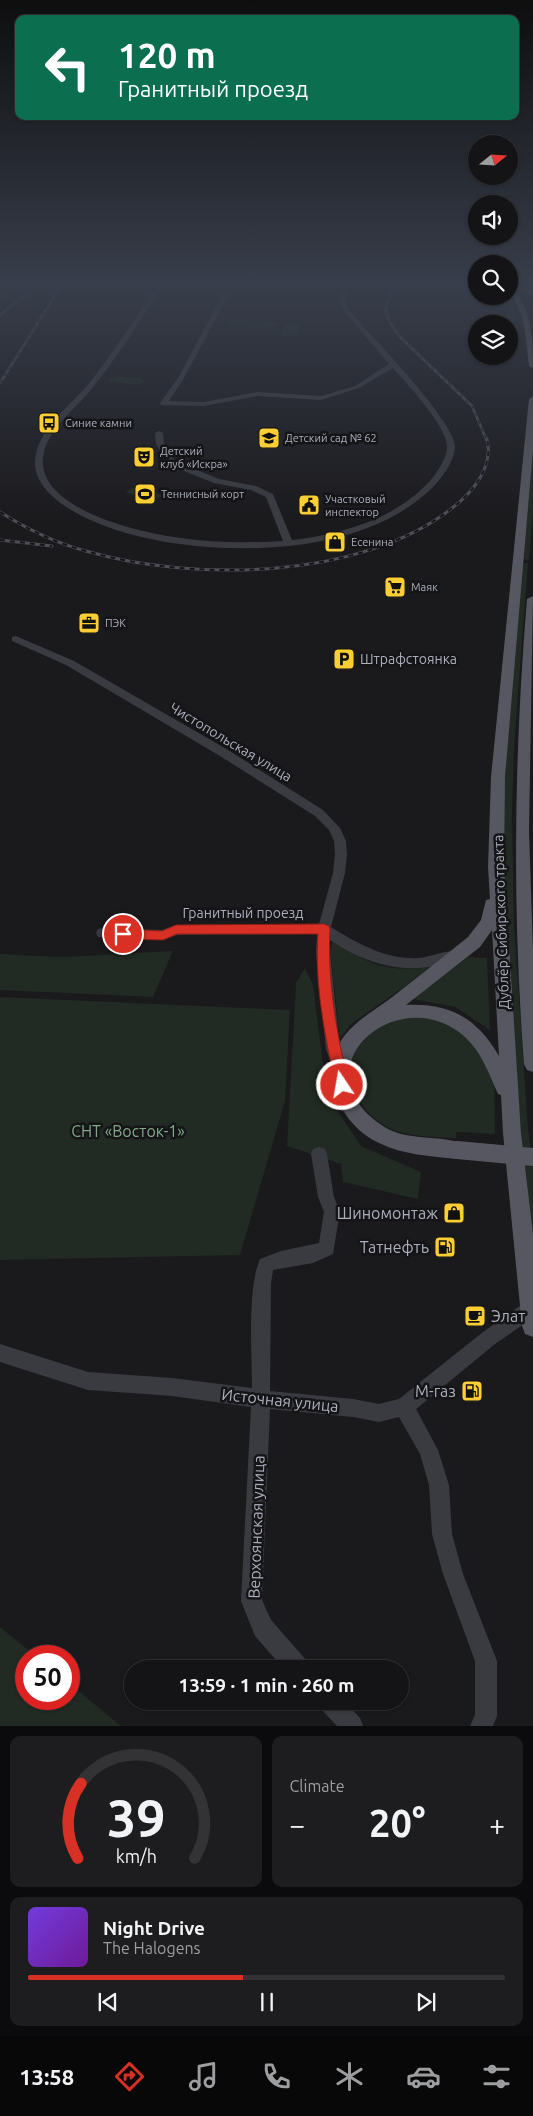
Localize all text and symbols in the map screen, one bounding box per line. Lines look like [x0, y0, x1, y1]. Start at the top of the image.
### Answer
icon: left [35, 35, 100, 100]
text: 120 m [118, 35, 216, 75]
text: Гранитный проезд [118, 76, 308, 101]
north arrow [468, 135, 518, 185]
map controls [468, 135, 518, 365]
button: sound [468, 195, 518, 245]
button: search [468, 255, 518, 305]
button: layers [468, 315, 518, 365]
bus stop icon: Синие камни [37, 411, 61, 435]
place label: Синие камни [65, 417, 132, 429]
school or university icon: Детский сад № 62 [257, 426, 281, 450]
place label: Детский сад № 62 [285, 432, 377, 444]
theatre icon: Детский клуб «Искра» [132, 445, 156, 469]
place label: Детский клуб «Искра» [160, 445, 228, 470]
sports icon: Теннисный корт [133, 482, 157, 506]
place label: Теннисный корт [161, 488, 244, 500]
public building icon: Участковый инспектор [297, 493, 321, 517]
place label: Участковый инспектор [325, 493, 385, 518]
shop icon: Есенина [323, 530, 347, 554]
place label: Есенина [351, 536, 393, 548]
supermarket icon: Маяк [383, 575, 407, 599]
place label: Маяк [411, 581, 438, 593]
office icon: ПЭК [77, 611, 101, 635]
place label: ПЭК [105, 617, 126, 629]
parking icon: Штрафстоянка [332, 647, 356, 671]
place label: Штрафстоянка [360, 651, 457, 667]
street label: Чистопольская улица [167, 699, 295, 785]
street label: Дублёр Сибирского тракта [490, 834, 512, 1010]
street label: Гранитный проезд [182, 905, 304, 921]
pin [102, 913, 144, 955]
icon: arrive [109, 920, 137, 948]
position arrow [315, 1058, 367, 1110]
park label: СНТ «Восток-1» [71, 1122, 185, 1140]
shop icon: Шиномонтаж [442, 1201, 466, 1225]
place label: Шиномонтаж [337, 1204, 438, 1222]
fuel station icon: Татнефть [433, 1235, 457, 1259]
place label: Татнефть [360, 1238, 429, 1256]
cafe icon: Элат [463, 1304, 487, 1328]
place label: Элат [491, 1307, 525, 1325]
fuel station icon: М-газ [460, 1379, 484, 1403]
place label: М-газ [415, 1382, 456, 1400]
street label: Источная улица [221, 1385, 339, 1415]
street label: Верхоянская улица [245, 1455, 267, 1599]
speed limit sign: 50 [15, 1645, 80, 1710]
text: 13:59 · 1 min · 260 m [179, 1674, 354, 1696]
text: Climate [290, 1777, 345, 1795]
text: 39 [106, 1789, 165, 1847]
text: 20° [369, 1802, 425, 1844]
text: − [290, 1809, 305, 1840]
text: + [489, 1809, 505, 1840]
text: km/h [115, 1846, 156, 1866]
text: Night Drive [103, 1917, 205, 1939]
text: The Halogens [103, 1939, 201, 1957]
icon: previous [94, 1988, 122, 2016]
icon: pause [253, 1988, 281, 2016]
icon: next [412, 1988, 440, 2016]
icon: directions [112, 2059, 147, 2094]
icon: music [186, 2059, 221, 2094]
icon: phone [259, 2059, 294, 2094]
icon: climate [332, 2059, 367, 2094]
icon: car [406, 2059, 441, 2094]
icon: filters [479, 2059, 514, 2094]
text: 13:58 [19, 2064, 74, 2089]

